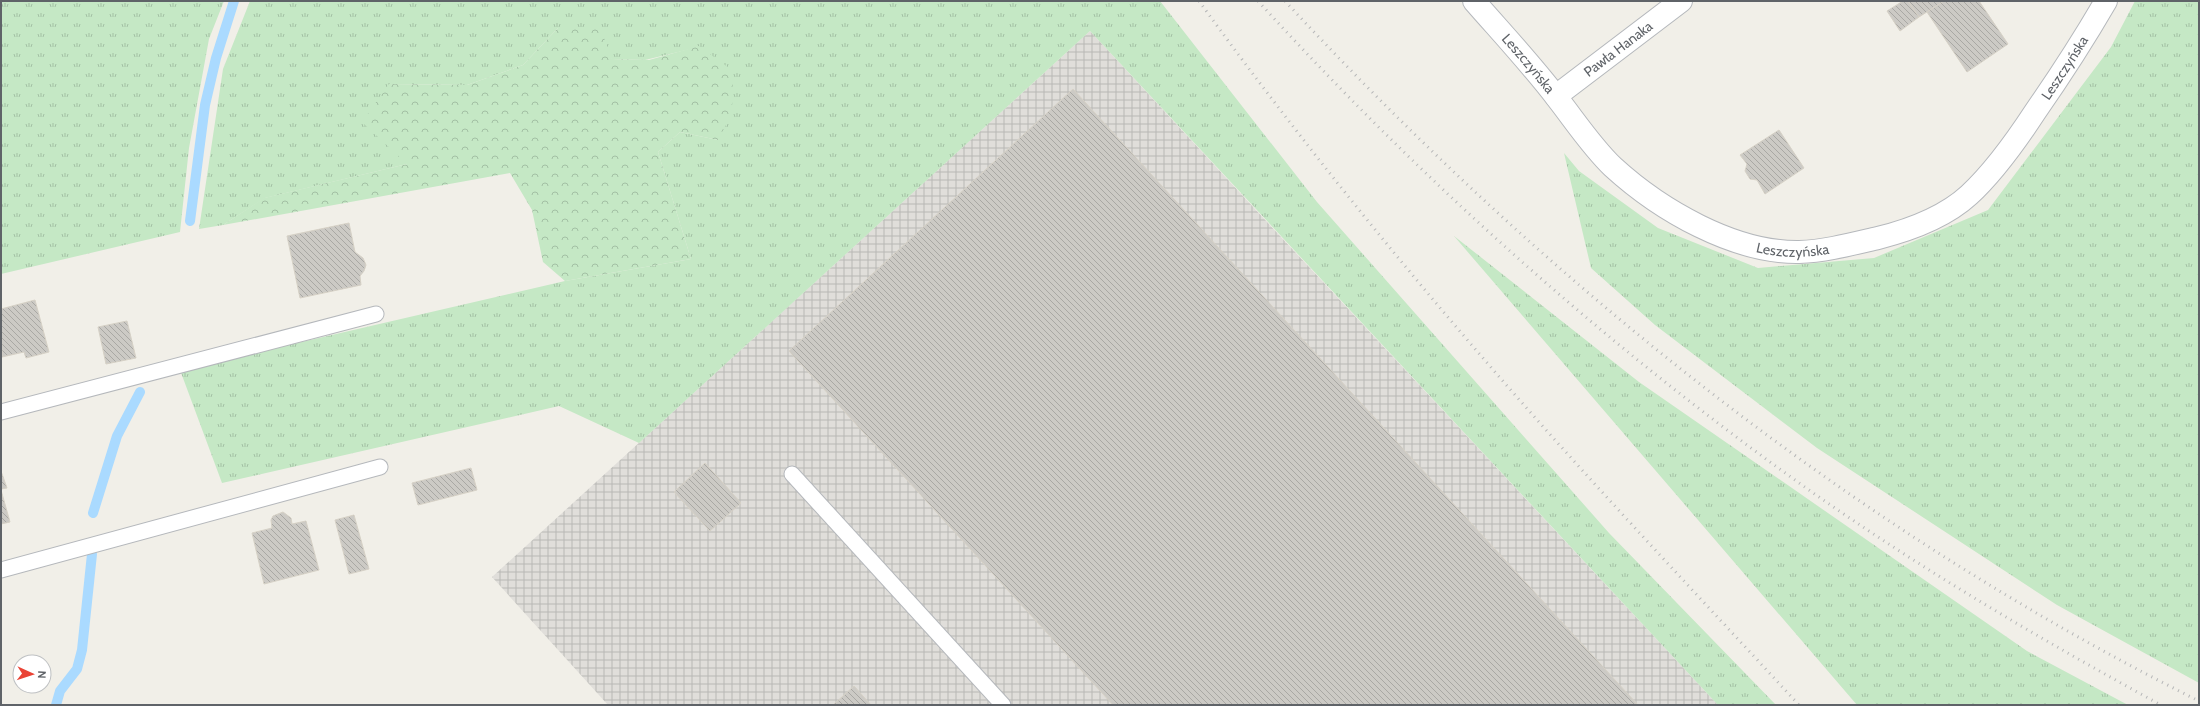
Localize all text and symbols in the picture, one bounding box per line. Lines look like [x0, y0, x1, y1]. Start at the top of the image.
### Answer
street label: Pawła Hanaka [1580, 17, 1656, 81]
street label: Leszczyńska [1498, 30, 1559, 97]
street label: Leszczyńska [2037, 32, 2092, 103]
street label: Leszczyńska [1755, 238, 1830, 261]
north arrow [12, 654, 52, 694]
text: N [35, 670, 49, 679]

